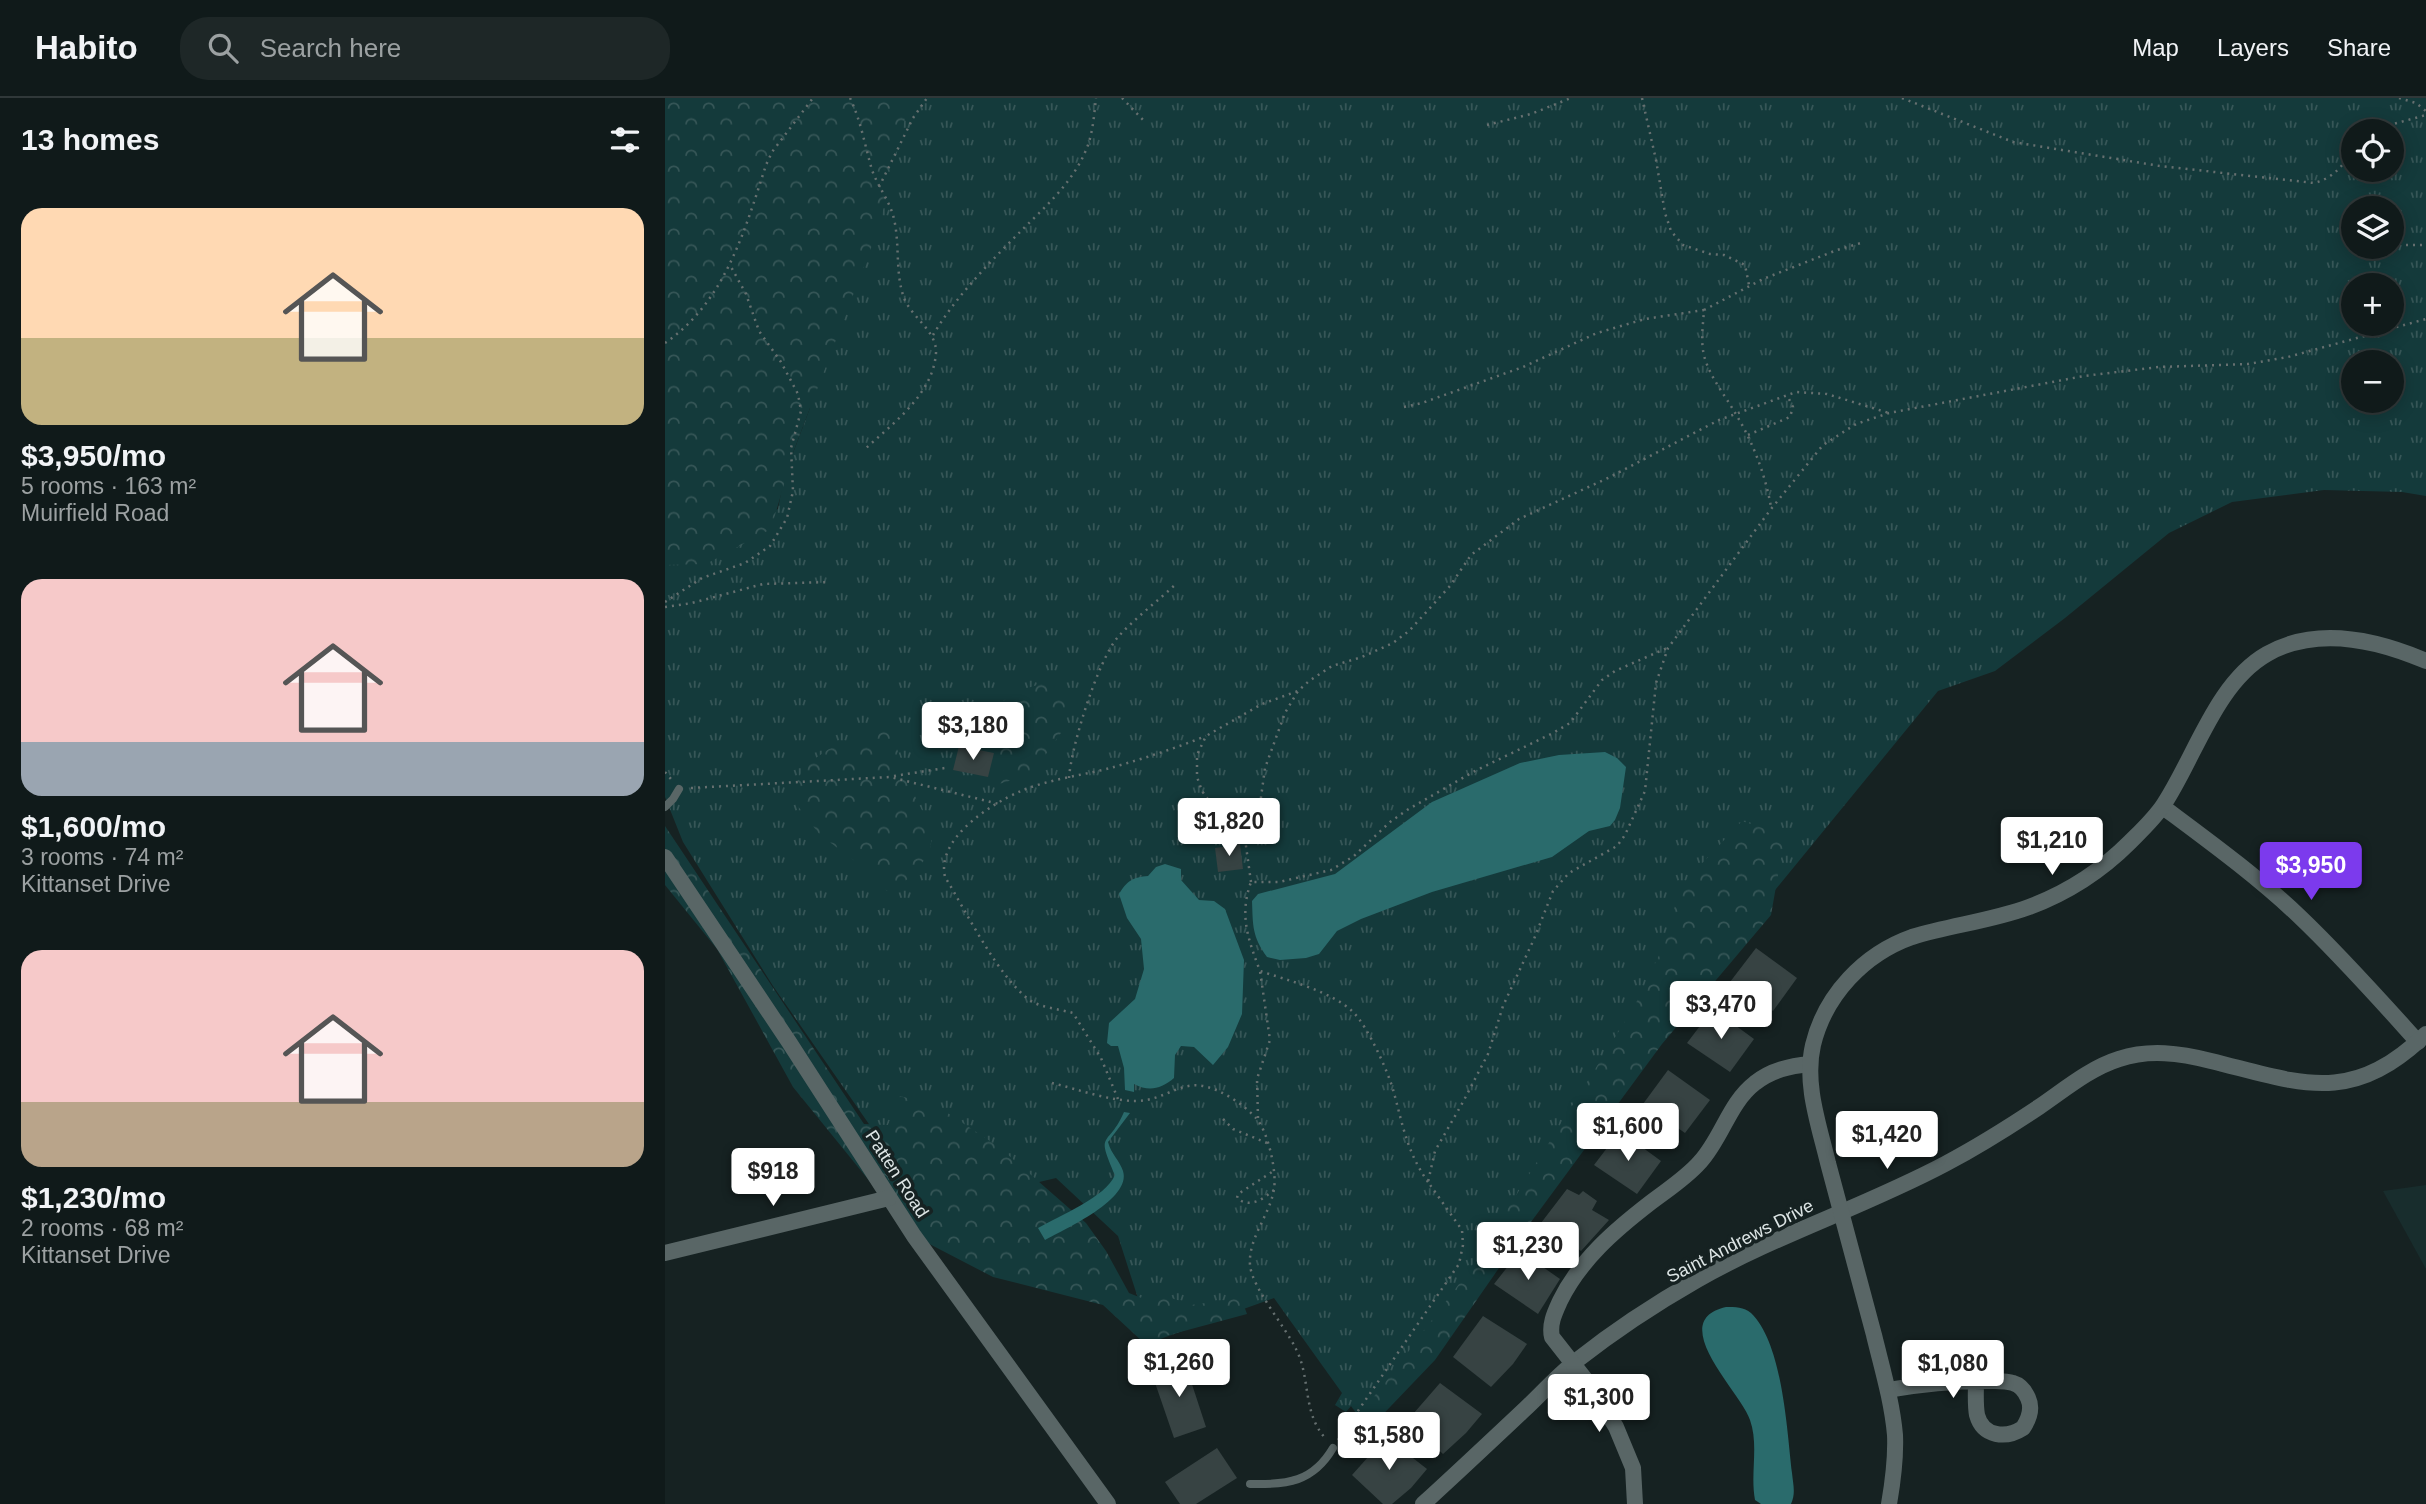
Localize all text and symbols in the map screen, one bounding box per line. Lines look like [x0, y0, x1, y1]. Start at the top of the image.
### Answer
search box [180, 17, 670, 80]
text: Habito [35, 29, 138, 66]
icon: search [204, 29, 242, 67]
text: Search here [260, 33, 401, 63]
text: Map [2132, 34, 2179, 61]
text: Layers [2217, 34, 2289, 61]
text: Share [2327, 34, 2391, 61]
map controls [2341, 119, 2404, 413]
button: locate [2341, 119, 2404, 182]
icon: filters [606, 121, 644, 159]
text: 13 homes [21, 123, 159, 156]
button: layers [2341, 196, 2404, 259]
icon: home [270, 254, 396, 380]
button: + [2341, 273, 2404, 336]
button: − [2341, 350, 2404, 413]
text: $3,950/mo [21, 439, 166, 472]
text: 5 rooms · 163 m² [21, 473, 196, 499]
text: Muirfield Road [21, 500, 169, 526]
icon: home [270, 625, 396, 751]
pin: $3,180 [916, 702, 1030, 762]
text: $3,180 [938, 712, 1008, 738]
pin: $1,820 [1172, 798, 1286, 858]
text: $1,820 [1194, 808, 1264, 834]
text: $1,600/mo [21, 810, 166, 843]
pin: $1,210 [1995, 818, 2109, 877]
text: $1,210 [2017, 827, 2087, 853]
pin: $3,950 [2254, 842, 2368, 902]
text: 3 rooms · 74 m² [21, 844, 183, 870]
text: $3,950 [2276, 852, 2346, 878]
text: Kittanset Drive [21, 871, 171, 897]
pin: $3,470 [1664, 982, 1778, 1041]
text: $3,470 [1686, 991, 1756, 1017]
icon: home [270, 996, 396, 1122]
pin: $1,600 [1571, 1104, 1685, 1163]
pin: $1,420 [1830, 1112, 1944, 1171]
text: $1,600 [1593, 1113, 1663, 1139]
text: $1,420 [1852, 1121, 1922, 1147]
street label: Patten Road [861, 1127, 933, 1221]
pin: $918 [732, 1148, 814, 1208]
text: $918 [747, 1158, 799, 1184]
text: $1,230/mo [21, 1181, 166, 1214]
street label: Saint Andrews Drive [1663, 1195, 1817, 1287]
text: 2 rooms · 68 m² [21, 1215, 183, 1241]
pin: $1,230 [1471, 1222, 1585, 1282]
text: $1,230 [1493, 1232, 1563, 1258]
text: Kittanset Drive [21, 1242, 171, 1268]
pin: $1,260 [1122, 1340, 1236, 1399]
pin: $1,080 [1896, 1340, 2010, 1400]
text: $1,260 [1144, 1349, 1214, 1375]
text: $1,080 [1918, 1350, 1988, 1376]
pin: $1,300 [1542, 1374, 1656, 1434]
text: $1,300 [1564, 1384, 1634, 1410]
pin: $1,580 [1332, 1412, 1446, 1472]
text: $1,580 [1354, 1422, 1424, 1448]

